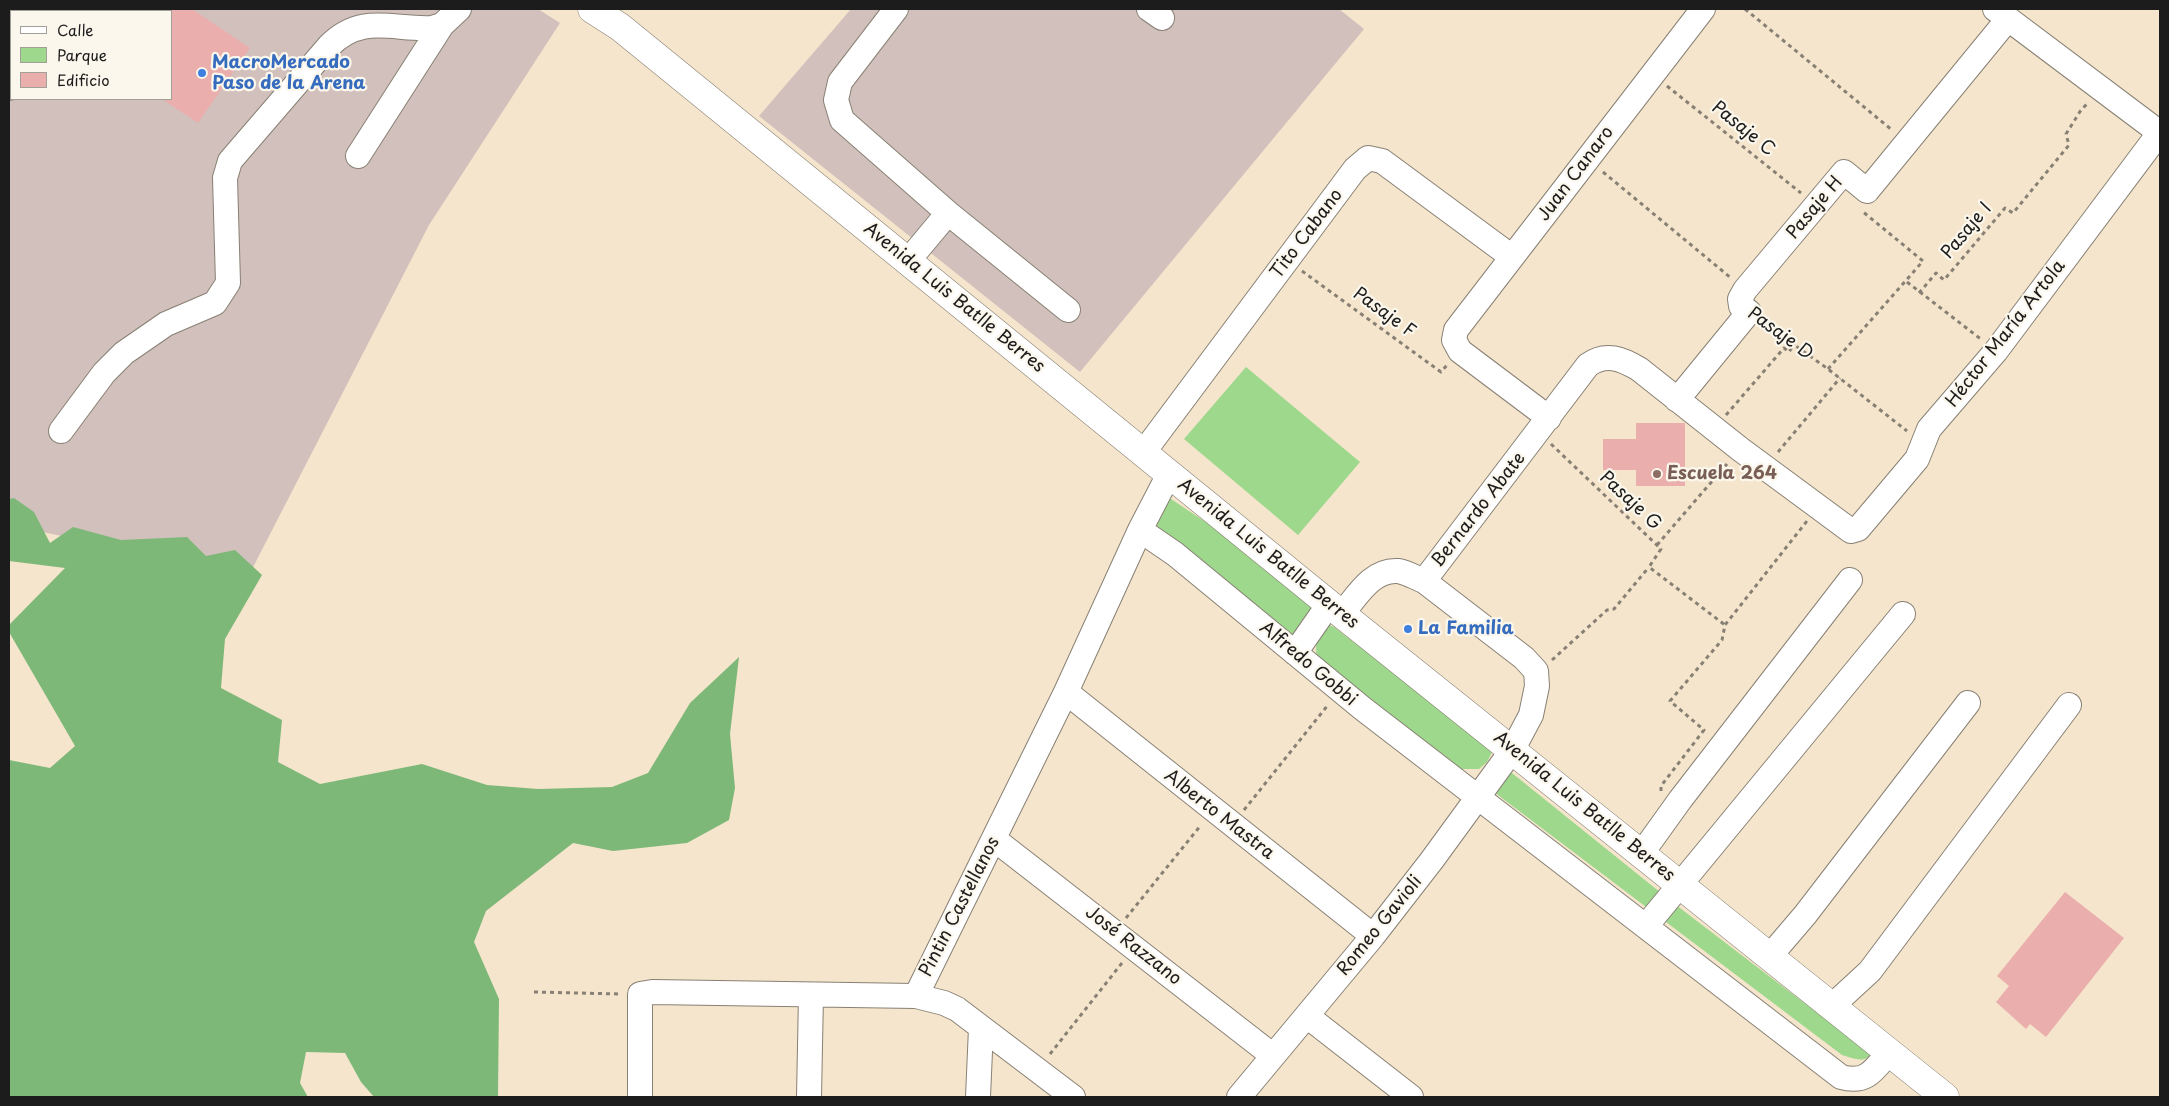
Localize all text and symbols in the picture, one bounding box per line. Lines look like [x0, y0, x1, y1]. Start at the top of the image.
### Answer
legend [10, 10, 172, 100]
text: Calle [57, 18, 94, 41]
text: Parque [57, 43, 107, 66]
place label: MacroMercado Paso de la Arena [212, 52, 365, 94]
marker: MacroMercado Paso de la Arena [196, 67, 208, 79]
text: Edificio [57, 68, 110, 91]
street label: Pasaje C [1707, 97, 1779, 161]
street label: Juan Canaro [1533, 122, 1619, 226]
street label: Pasaje H [1783, 172, 1847, 244]
street label: Tito Cabano [1266, 185, 1348, 283]
street label: Pasaje I [1937, 198, 1997, 264]
street label: Avenida Luis Batlle Berres [859, 218, 1049, 378]
street label: Héctor María Artola [1942, 256, 2070, 412]
street label: Pasaje F [1349, 283, 1419, 343]
street label: Pasaje D [1743, 303, 1817, 365]
street label: Bernardo Abate [1427, 448, 1531, 572]
place label: Escuela 264 [1667, 463, 1777, 485]
street label: Pasaje G [1595, 467, 1665, 535]
marker: Escuela 264 [1651, 468, 1663, 480]
street label: Avenida Luis Batlle Berres [1173, 474, 1363, 634]
street label: Alfredo Gobbi [1255, 617, 1361, 711]
place label: La Familia [1418, 618, 1514, 640]
marker: La Familia [1402, 623, 1414, 635]
street label: Avenida Luis Batlle Berres [1489, 727, 1679, 887]
street label: Alberto Mastra [1160, 765, 1278, 865]
street label: Pintin Castellanos [915, 833, 1005, 981]
street label: Romeo Gavioli [1333, 871, 1427, 981]
street label: José Razzano [1081, 902, 1185, 990]

